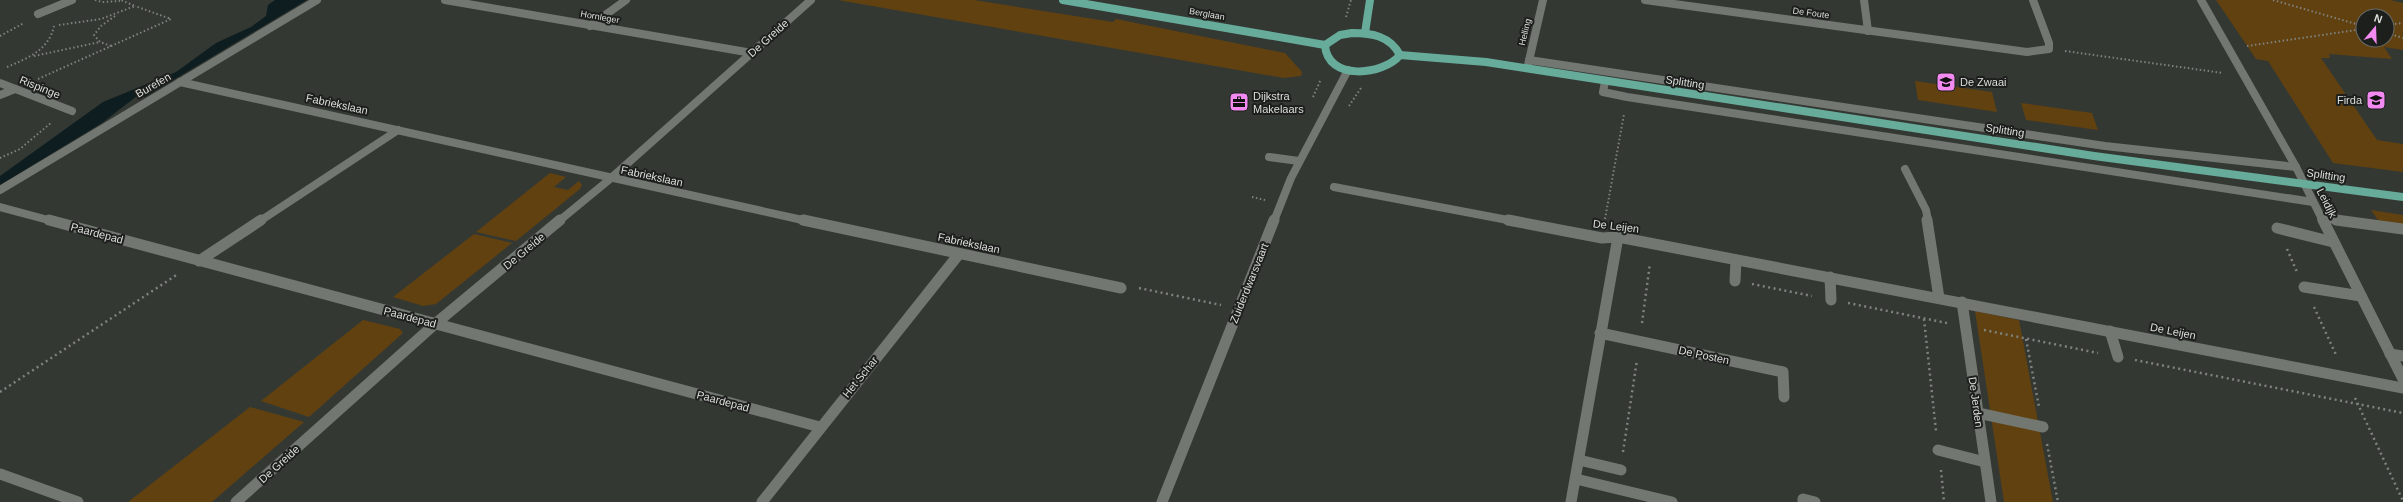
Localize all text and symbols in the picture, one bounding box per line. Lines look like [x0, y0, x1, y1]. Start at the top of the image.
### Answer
street label: De Foute [1792, 5, 1830, 21]
street label: Berglaan [1188, 6, 1226, 22]
north arrow [2355, 8, 2395, 48]
street label: Hornleger [580, 9, 620, 25]
text: N [2373, 12, 2384, 26]
street label: De Greide [745, 17, 791, 59]
street label: Helling [1517, 17, 1533, 47]
street label: Burefen [133, 70, 173, 100]
school or university icon: De Zwaai [1935, 71, 1957, 93]
street label: Rispinge [18, 73, 62, 101]
street label: Splitting [1665, 73, 1705, 91]
place label: De Zwaai [1960, 76, 2006, 88]
school or university icon: Firda [2365, 89, 2387, 111]
place label: Dijkstra Makelaars [1253, 90, 1304, 115]
office icon: Dijkstra Makelaars [1228, 91, 1250, 113]
street label: Fabriekslaan [305, 92, 369, 116]
place label: Firda [2337, 94, 2363, 106]
street label: Splitting [1985, 121, 2025, 139]
street label: Fabriekslaan [620, 164, 684, 188]
street label: Splitting [2306, 166, 2346, 184]
street label: Leidijk [2315, 186, 2340, 220]
street label: De Leijen [1592, 217, 1640, 235]
street label: Paardepad [69, 220, 125, 246]
street label: De Greide [501, 230, 547, 272]
street label: Fabriekslaan [937, 231, 1001, 255]
street label: Zuiderdwarsvaart [1228, 241, 1270, 325]
street label: Paardepad [382, 304, 438, 330]
street label: De Leijen [2149, 321, 2197, 341]
street label: De Posten [1678, 344, 1730, 366]
street label: Het Schar [840, 354, 880, 400]
street label: De Jerden [1967, 376, 1985, 428]
street label: Paardepad [695, 388, 751, 414]
street label: De Greide [256, 443, 302, 485]

